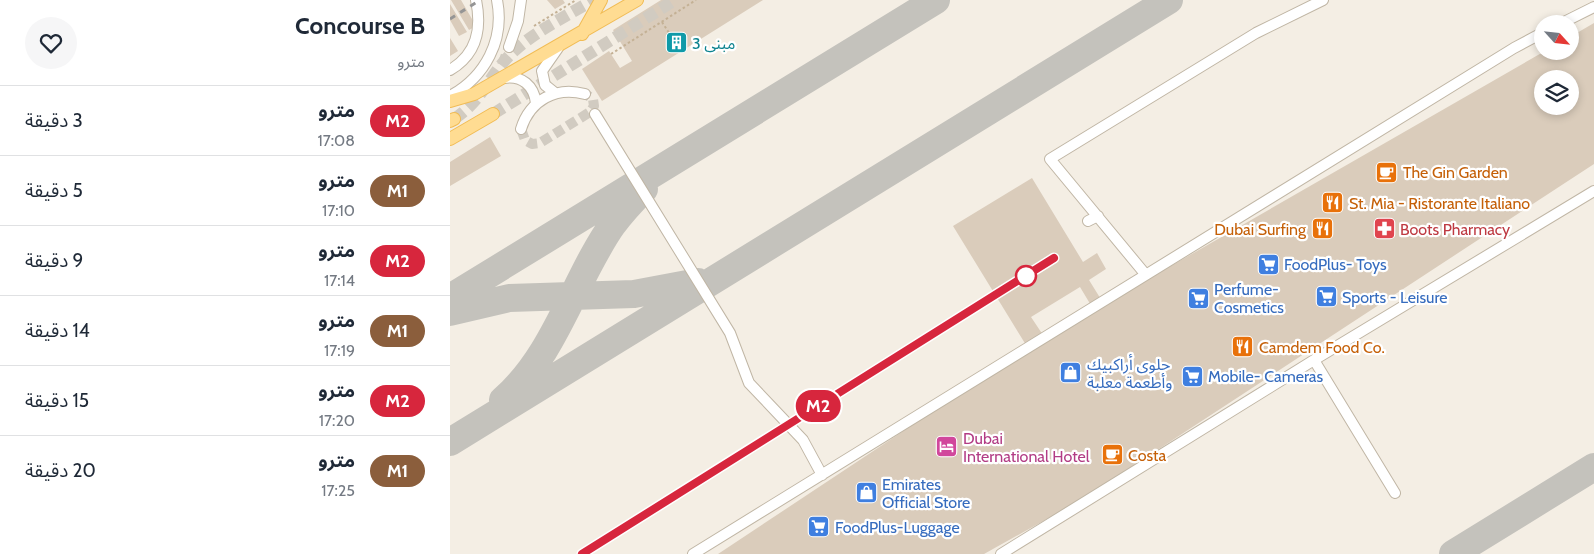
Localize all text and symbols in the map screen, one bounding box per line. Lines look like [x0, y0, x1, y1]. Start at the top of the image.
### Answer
text: Concourse B [295, 11, 425, 40]
north arrow [1534, 15, 1579, 60]
map controls [1534, 15, 1579, 115]
button: heart [25, 17, 77, 69]
building icon: مبنى 3 [664, 31, 688, 55]
place label: مبنى 3 [692, 34, 735, 53]
text: مترو [397, 52, 425, 71]
button: layers [1534, 70, 1579, 115]
text: مترو [318, 99, 355, 122]
text: 3 دقيقة [25, 109, 83, 132]
text: M2 [385, 110, 410, 132]
text: 17:08 [318, 131, 355, 150]
cafe icon: The Gin Garden [1375, 160, 1399, 184]
place label: The Gin Garden [1403, 163, 1508, 182]
text: مترو [318, 169, 355, 192]
text: 5 دقيقة [25, 179, 83, 202]
text: M1 [387, 180, 408, 202]
restaurant icon: St. Mia - Ristorante Italiano [1321, 191, 1345, 215]
place label: St. Mia - Ristorante Italiano [1349, 194, 1530, 213]
text: 17:10 [322, 201, 355, 220]
restaurant icon: Dubai Surfing [1310, 217, 1334, 241]
pharmacy icon: Boots Pharmacy [1372, 217, 1396, 241]
place label: Dubai Surfing [1214, 220, 1307, 239]
place label: Boots Pharmacy [1400, 220, 1510, 239]
text: مترو [318, 239, 355, 262]
text: 9 دقيقة [25, 249, 83, 272]
text: M2 [385, 250, 410, 272]
supermarket icon: FoodPlus- Toys [1256, 252, 1280, 276]
place label: FoodPlus- Toys [1284, 255, 1387, 274]
unlabelled marker [1015, 265, 1037, 287]
text: 17:14 [324, 271, 355, 290]
place label: Perfume- Cosmetics [1214, 280, 1284, 317]
supermarket icon: Sports - Leisure [1314, 285, 1338, 309]
supermarket icon: Perfume- Cosmetics [1186, 286, 1210, 310]
place label: Sports - Leisure [1342, 288, 1448, 307]
text: مترو [318, 309, 355, 332]
text: 14 دقيقة [25, 319, 90, 342]
text: M1 [387, 320, 408, 342]
restaurant icon: Camdem Food Co. [1231, 335, 1255, 359]
place label: Camdem Food Co. [1259, 338, 1385, 357]
text: 17:19 [324, 341, 355, 360]
place label: حلوى أراكبيك وأطعمة معلبة [1087, 354, 1173, 392]
shop icon: حلوى أراكبيك وأطعمة معلبة [1059, 361, 1083, 385]
supermarket icon: Mobile- Cameras [1180, 364, 1204, 388]
place label: Mobile- Cameras [1208, 367, 1324, 386]
text: مترو [318, 379, 355, 402]
text: 15 دقيقة [25, 389, 89, 412]
text: M2 [385, 390, 410, 412]
line badge: M2 [796, 390, 840, 422]
text: M2 [806, 395, 830, 417]
text: 17:20 [319, 411, 355, 430]
place label: Dubai International Hotel [963, 429, 1090, 466]
hotel icon: Dubai International Hotel [935, 435, 959, 459]
cafe icon: Costa [1100, 443, 1124, 467]
place label: Costa [1128, 446, 1166, 465]
text: مترو [318, 449, 355, 472]
text: 20 دقيقة [25, 459, 96, 482]
text: M1 [387, 460, 408, 482]
place label: Emirates Official Store [882, 475, 970, 512]
text: 17:25 [321, 481, 355, 500]
shop icon: Emirates Official Store [854, 481, 878, 505]
supermarket icon: FoodPlus-Luggage [807, 515, 831, 539]
place label: FoodPlus-Luggage [835, 518, 960, 537]

